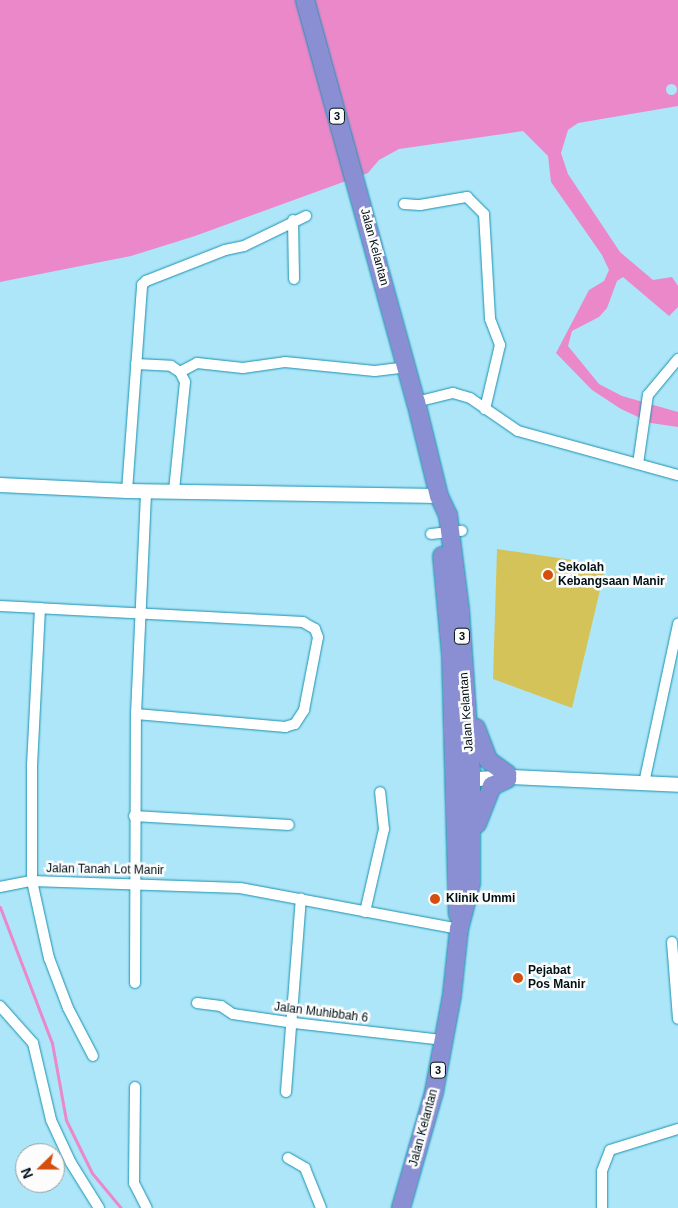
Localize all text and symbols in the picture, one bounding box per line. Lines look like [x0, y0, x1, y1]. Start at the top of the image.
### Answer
road number: 3 [328, 108, 346, 124]
street label: Jalan Kelantan [357, 207, 391, 287]
place label: Sekolah Kebangsaan Manir [558, 561, 665, 589]
marker: Sekolah Kebangsaan Manir [542, 569, 554, 581]
road number: 3 [453, 628, 471, 644]
street label: Jalan Kelantan [457, 672, 477, 752]
street label: Jalan Tanah Lot Manir [46, 862, 164, 878]
marker: Klinik Ummi [428, 892, 442, 906]
place label: Klinik Ummi [446, 892, 515, 906]
place label: Pejabat Pos Manir [528, 964, 585, 992]
marker: Pejabat Pos Manir [512, 972, 524, 984]
street label: Jalan Muhibbah 6 [273, 1000, 369, 1026]
road number: 3 [429, 1062, 447, 1078]
street label: Jalan Kelantan [407, 1088, 441, 1168]
north arrow [15, 1143, 65, 1193]
text: N [18, 1166, 36, 1181]

